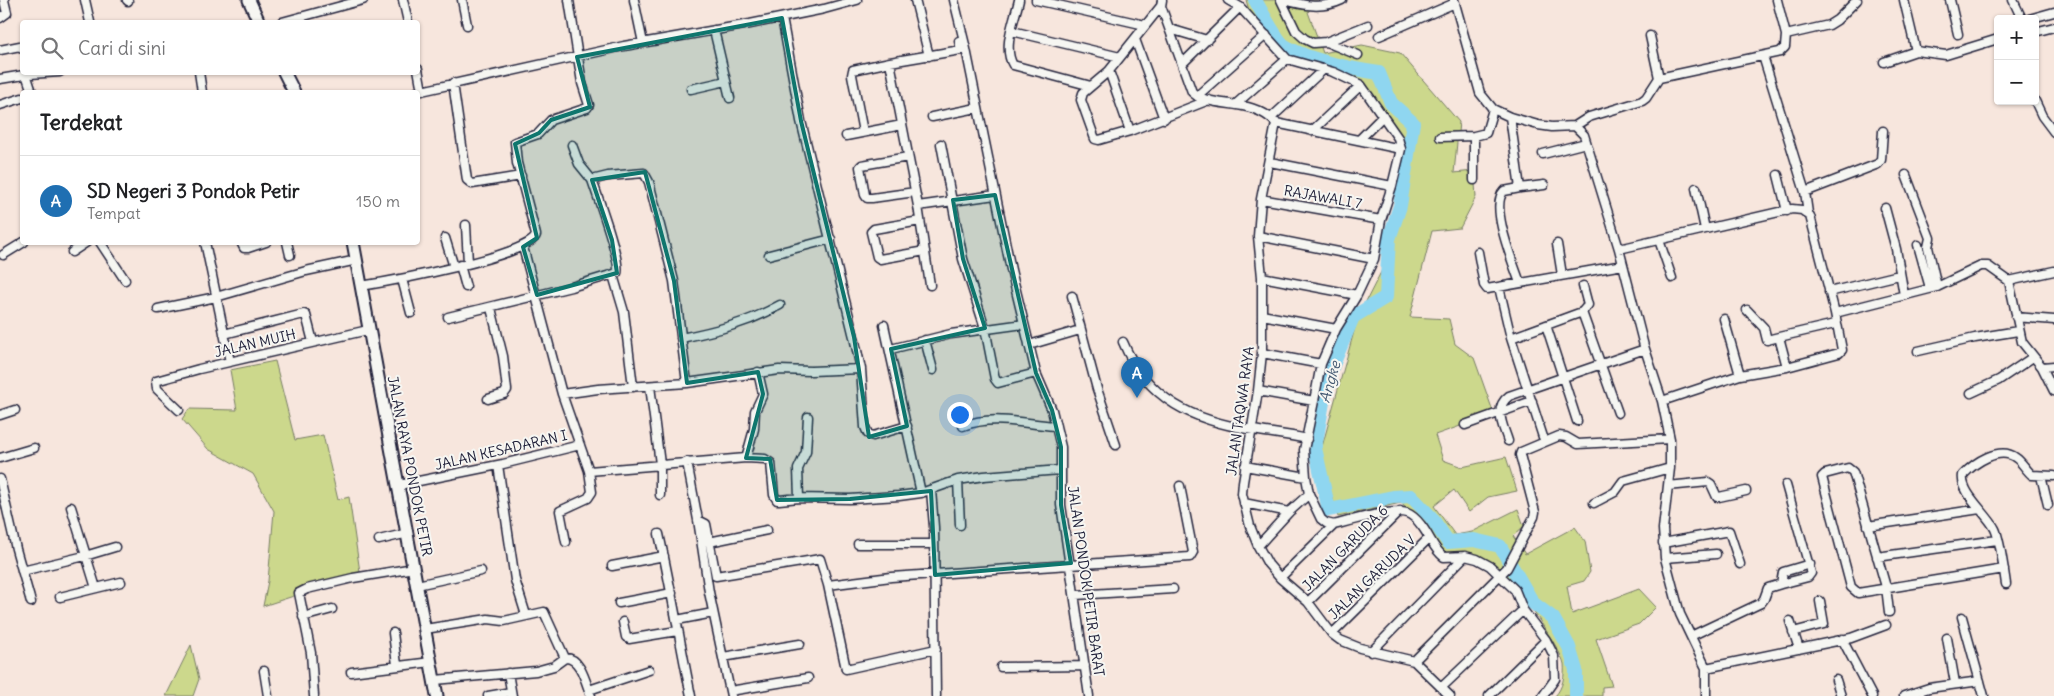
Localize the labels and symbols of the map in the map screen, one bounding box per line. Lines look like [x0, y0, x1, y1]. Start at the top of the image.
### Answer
street label: RAJAWALI 7 [1283, 181, 1364, 213]
street label: JALAN MUIH [213, 325, 297, 361]
street label: JALAN TAQWA RAYA [1222, 345, 1258, 477]
pin: A [1121, 357, 1153, 398]
water label: Angke [1315, 358, 1345, 405]
street label: JALAN RAYA PONDOK PETIR [384, 374, 436, 558]
your location [947, 402, 973, 428]
street label: JALAN KESADARAN I [433, 426, 569, 474]
street label: JALAN PONDOK PETIR BARAT [1064, 484, 1108, 678]
street label: JALAN GARUDA 6 [1298, 501, 1392, 595]
street label: JALAN GARUDA V [1325, 531, 1420, 623]

